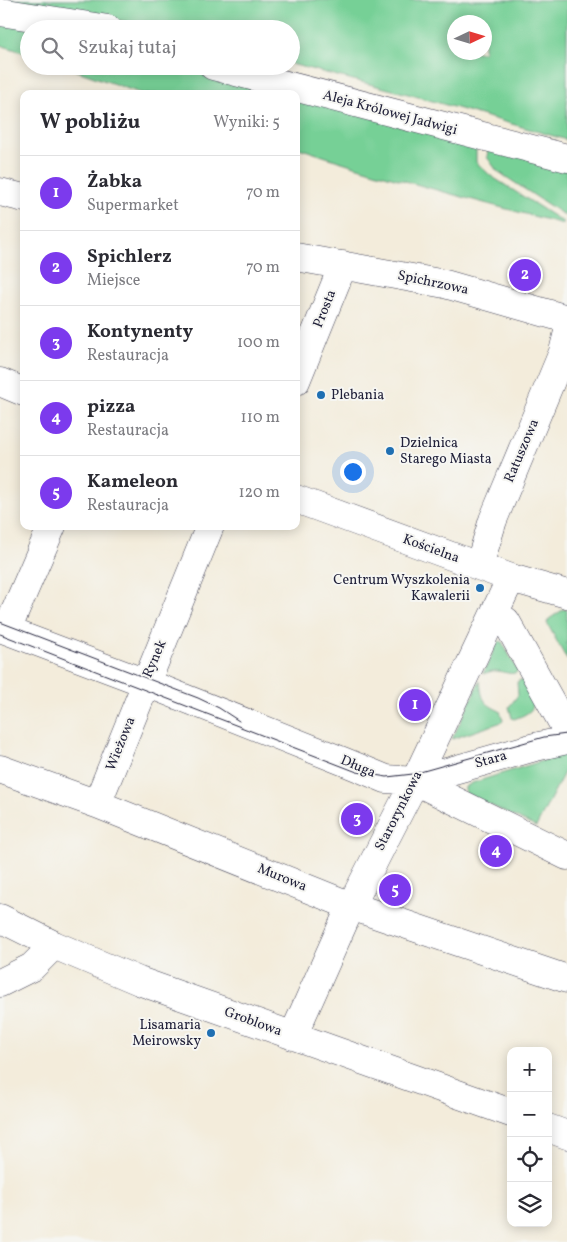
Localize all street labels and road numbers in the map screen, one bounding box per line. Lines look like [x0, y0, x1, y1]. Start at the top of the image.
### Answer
street label: Aleja Królowej Jadwigi [321, 86, 459, 140]
street label: Spichrzowa [396, 266, 470, 300]
street label: Prosta [309, 287, 341, 331]
street label: Ratuszowa [500, 416, 544, 486]
street label: Kościelna [400, 530, 462, 568]
street label: Rynek [139, 637, 172, 681]
street label: Wieżowa [102, 714, 140, 774]
street label: Stara [473, 746, 509, 774]
street label: Długa [338, 751, 378, 783]
street label: Starorynkowa [371, 768, 427, 854]
street label: Murowa [255, 860, 310, 896]
street label: Groblowa [221, 1003, 285, 1041]

